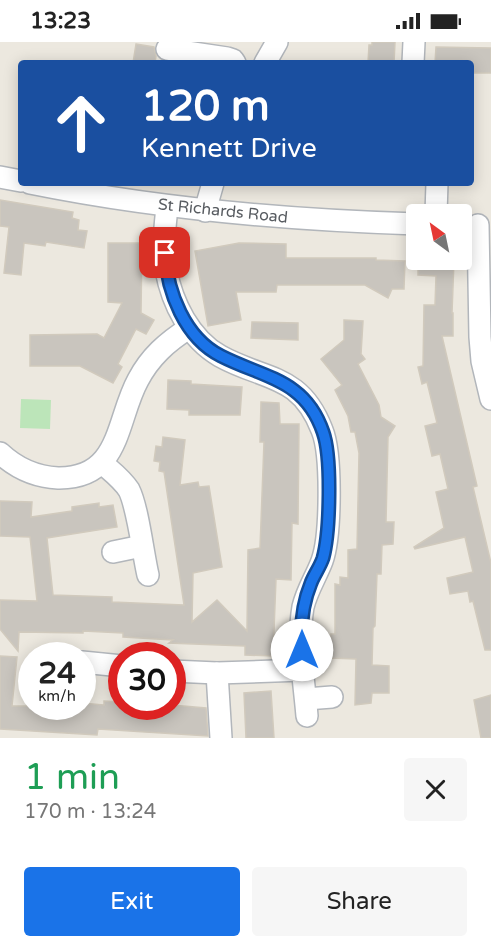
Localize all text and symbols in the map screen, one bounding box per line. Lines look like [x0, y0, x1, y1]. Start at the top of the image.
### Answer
text: 13:23 [30, 8, 91, 34]
text: 120 m [141, 81, 270, 132]
icon: ahead [42, 84, 120, 162]
text: Kennett Drive [141, 132, 317, 165]
street label: St Richards Road [157, 194, 289, 228]
north arrow [406, 204, 472, 270]
map controls [406, 204, 472, 270]
pin [139, 227, 190, 278]
icon: arrive [148, 236, 181, 269]
position arrow [270, 618, 334, 682]
speed limit sign: 30 [108, 642, 186, 720]
text: 24 [38, 655, 76, 692]
text: km/h [38, 687, 76, 705]
text: 1 min [24, 756, 120, 799]
button: close [404, 758, 467, 821]
text: 170 m · 13:24 [24, 800, 156, 824]
button: Exit [24, 867, 240, 936]
button: Share [252, 867, 467, 936]

